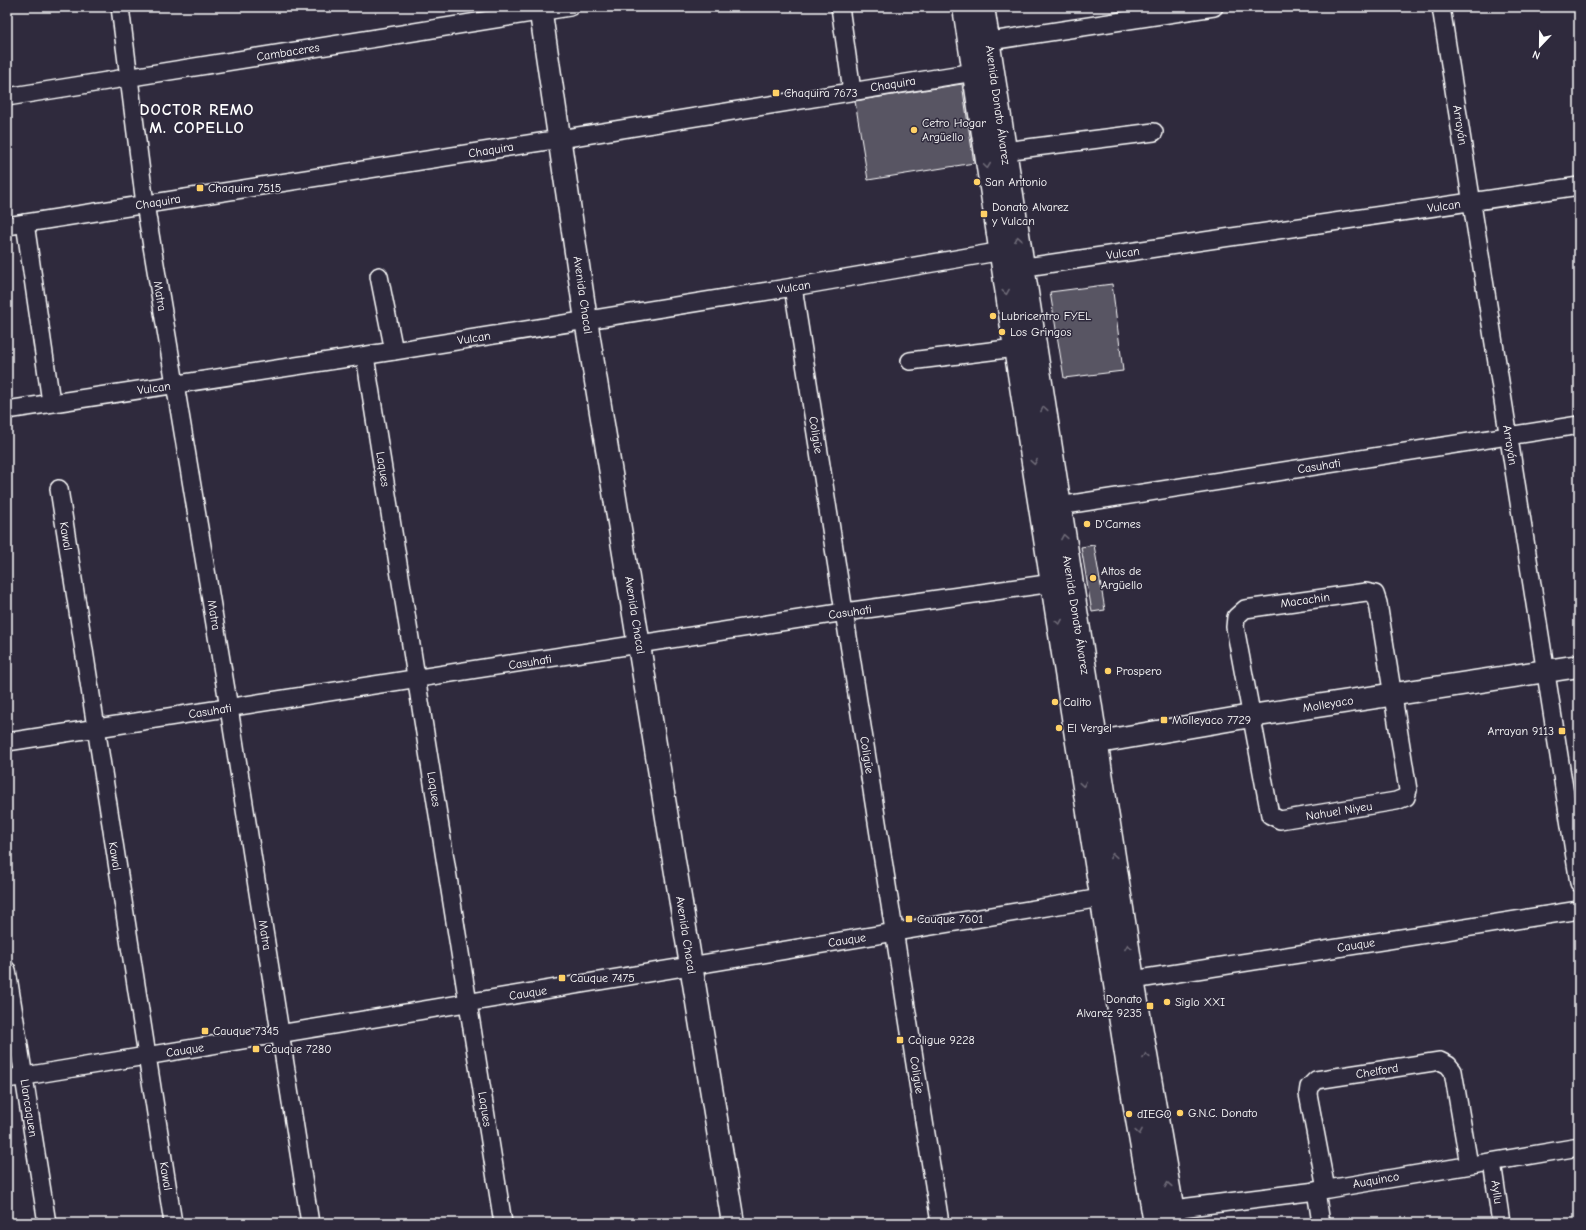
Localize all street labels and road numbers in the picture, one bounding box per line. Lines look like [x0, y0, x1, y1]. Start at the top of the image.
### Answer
street label: Cambaceres [256, 40, 320, 64]
street label: Avenida Donato Álvarez [983, 45, 1013, 166]
street label: Chaquira [869, 74, 917, 94]
street label: Arrayán [1450, 104, 1470, 146]
street label: Chaquira [467, 140, 515, 160]
street label: Chaquira [134, 192, 182, 212]
street label: Vulcan [1426, 197, 1462, 215]
street label: Vulcan [1105, 244, 1141, 262]
street label: Avenida Chacal [571, 255, 595, 335]
street label: Vulcan [776, 277, 812, 297]
street label: Matra [151, 280, 169, 312]
street label: Vulcan [456, 328, 492, 348]
street label: Vulcan [136, 379, 172, 397]
street label: Coligüe [806, 415, 826, 455]
street label: Arrayán [1500, 424, 1520, 466]
street label: Laques [373, 450, 393, 488]
street label: Casuhati [1296, 456, 1342, 476]
street label: Kawal [57, 521, 75, 551]
street label: Avenida Donato Álvarez [1060, 555, 1092, 676]
street label: Avenida Chacal [622, 575, 648, 655]
street label: Macachin [1279, 590, 1331, 610]
street label: Matra [205, 599, 223, 631]
street label: Casuhati [828, 602, 872, 622]
street label: Casuhati [507, 652, 553, 672]
street label: Molleyaco [1302, 693, 1354, 715]
street label: Casuhati [187, 701, 233, 721]
street label: Coligüe [857, 735, 877, 775]
street label: Laques [424, 770, 444, 808]
street label: Nahuel Niyeu [1305, 799, 1373, 823]
street label: Kawal [106, 841, 124, 871]
street label: Avenida Chacal [673, 895, 699, 975]
street label: Matra [256, 919, 274, 951]
street label: Cauque [827, 930, 867, 950]
street label: Cauque [1336, 935, 1376, 955]
street label: Cauque [508, 983, 548, 1003]
street label: Cauque [165, 1040, 205, 1060]
street label: Coligüe [907, 1055, 927, 1095]
street label: Chelford [1355, 1061, 1399, 1081]
street label: Llancaquen [18, 1078, 40, 1138]
street label: Laques [475, 1090, 495, 1128]
street label: Kawal [157, 1161, 175, 1191]
street label: Auquinco [1352, 1169, 1400, 1191]
street label: Ayllu [1488, 1179, 1506, 1205]

